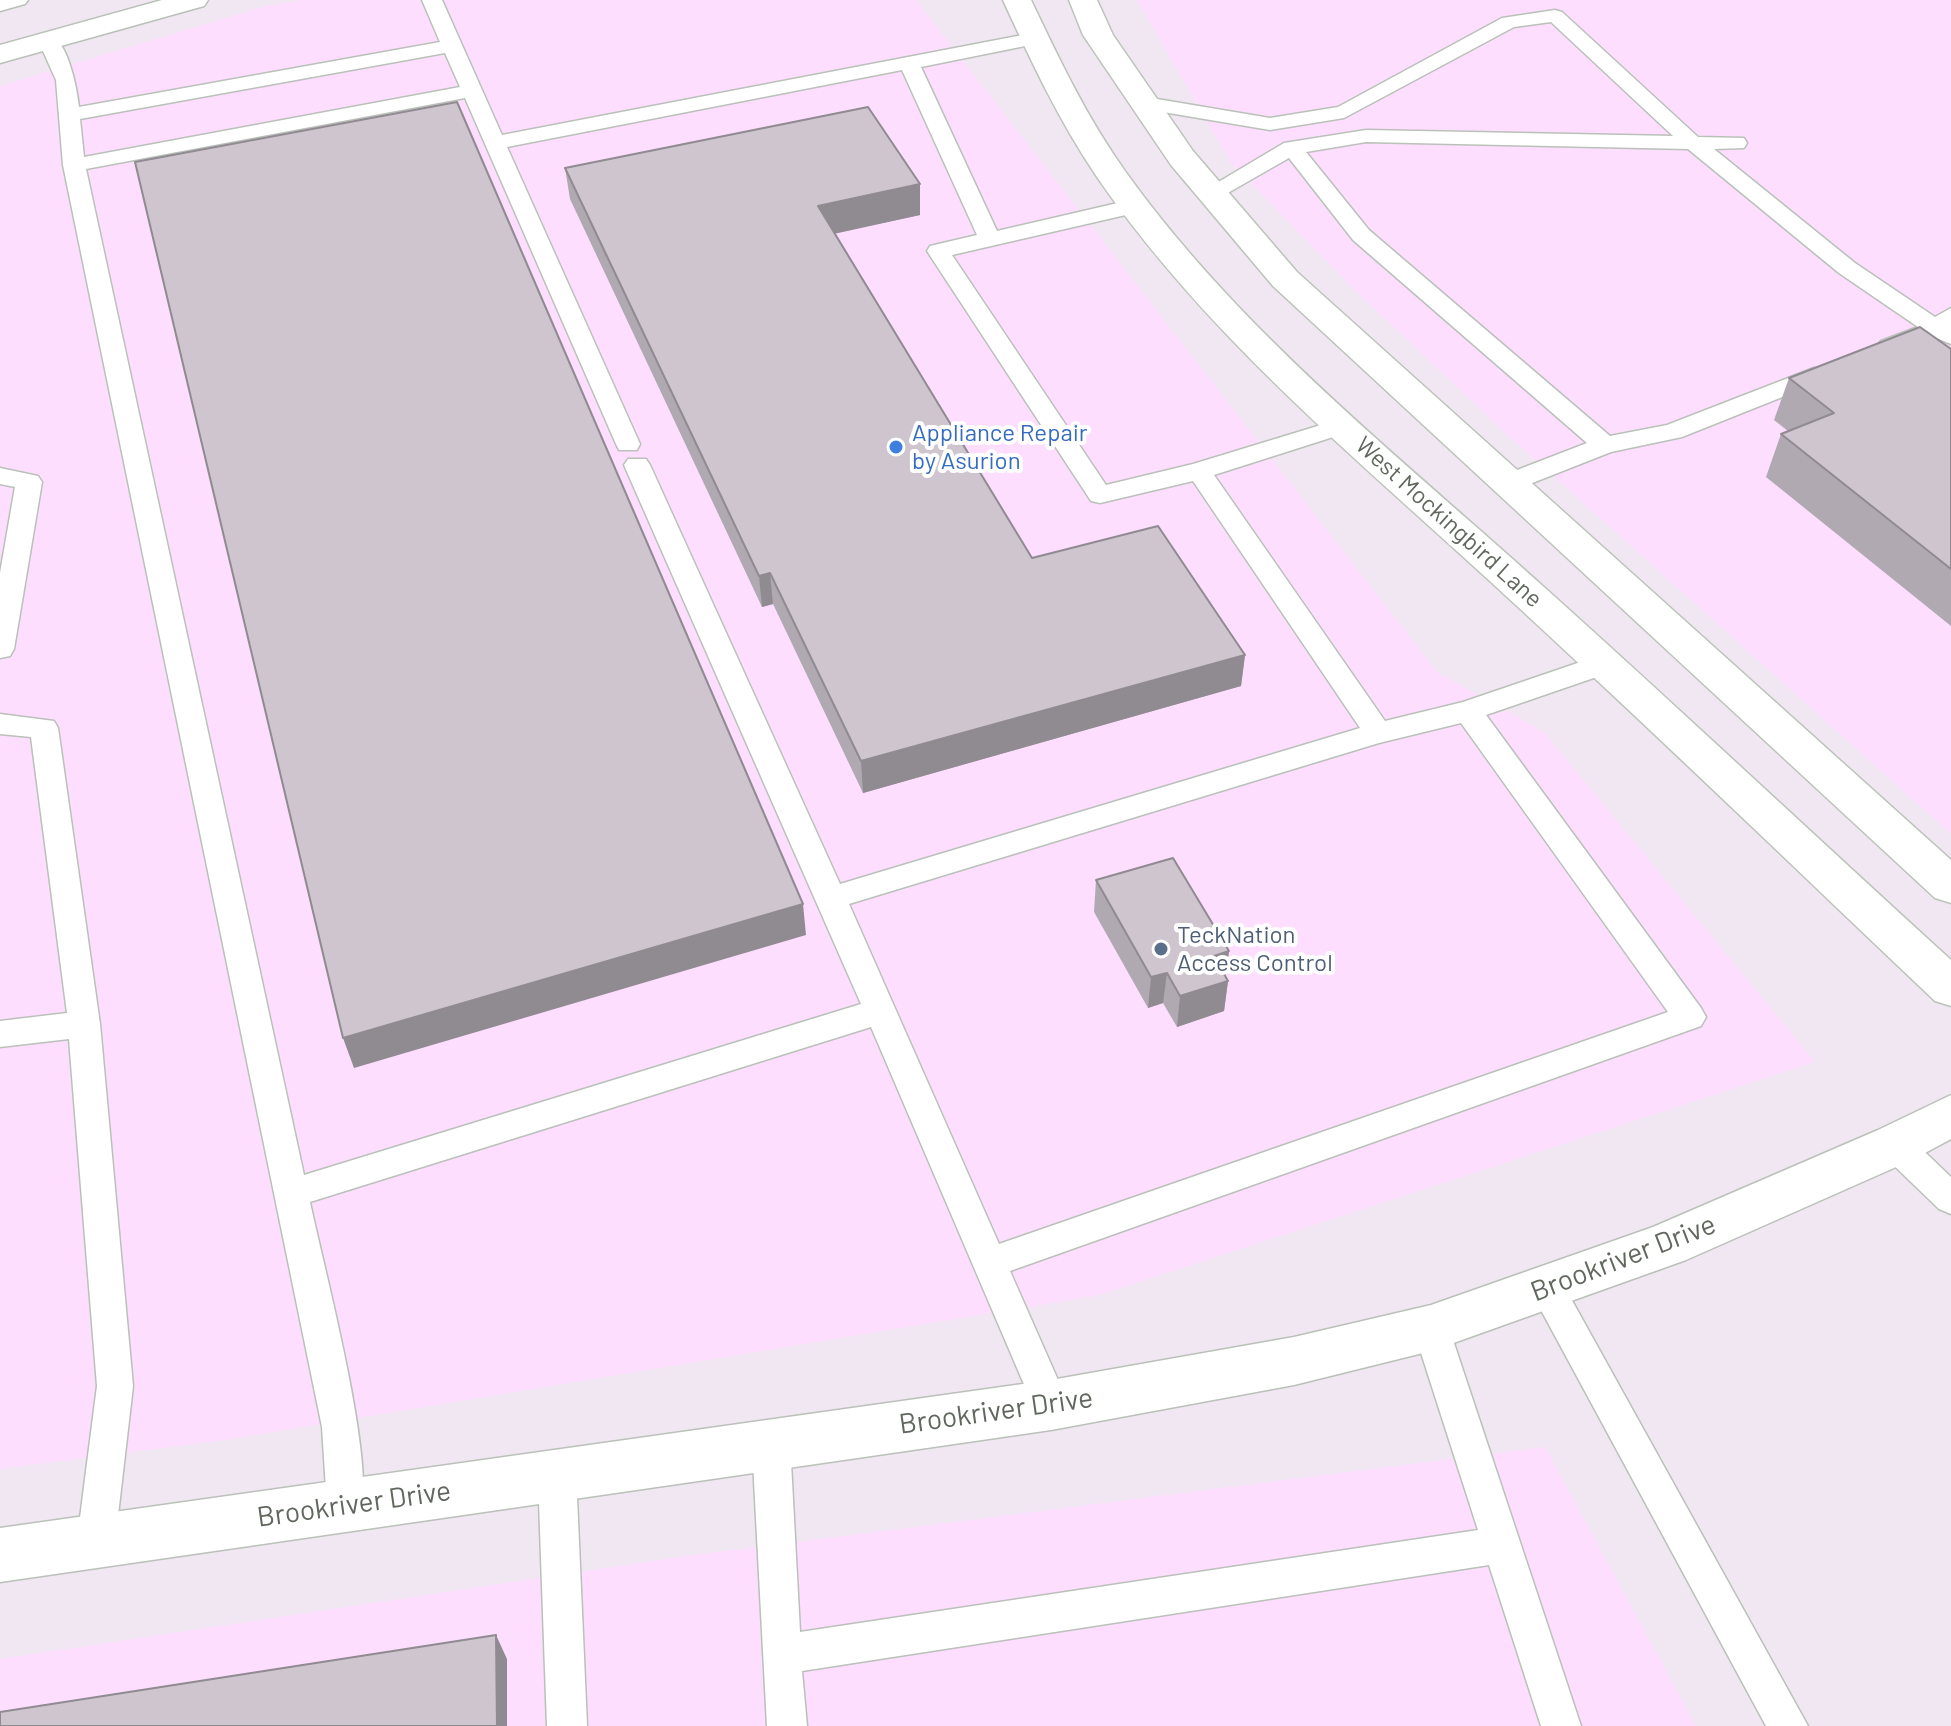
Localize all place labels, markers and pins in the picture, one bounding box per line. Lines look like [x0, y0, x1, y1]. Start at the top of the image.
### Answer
place label: Appliance Repair by Asurion [912, 419, 1088, 475]
marker: Appliance Repair by Asurion [887, 438, 905, 456]
place label: TeckNation Access Control [1177, 921, 1333, 977]
marker: TeckNation Access Control [1152, 940, 1170, 958]

